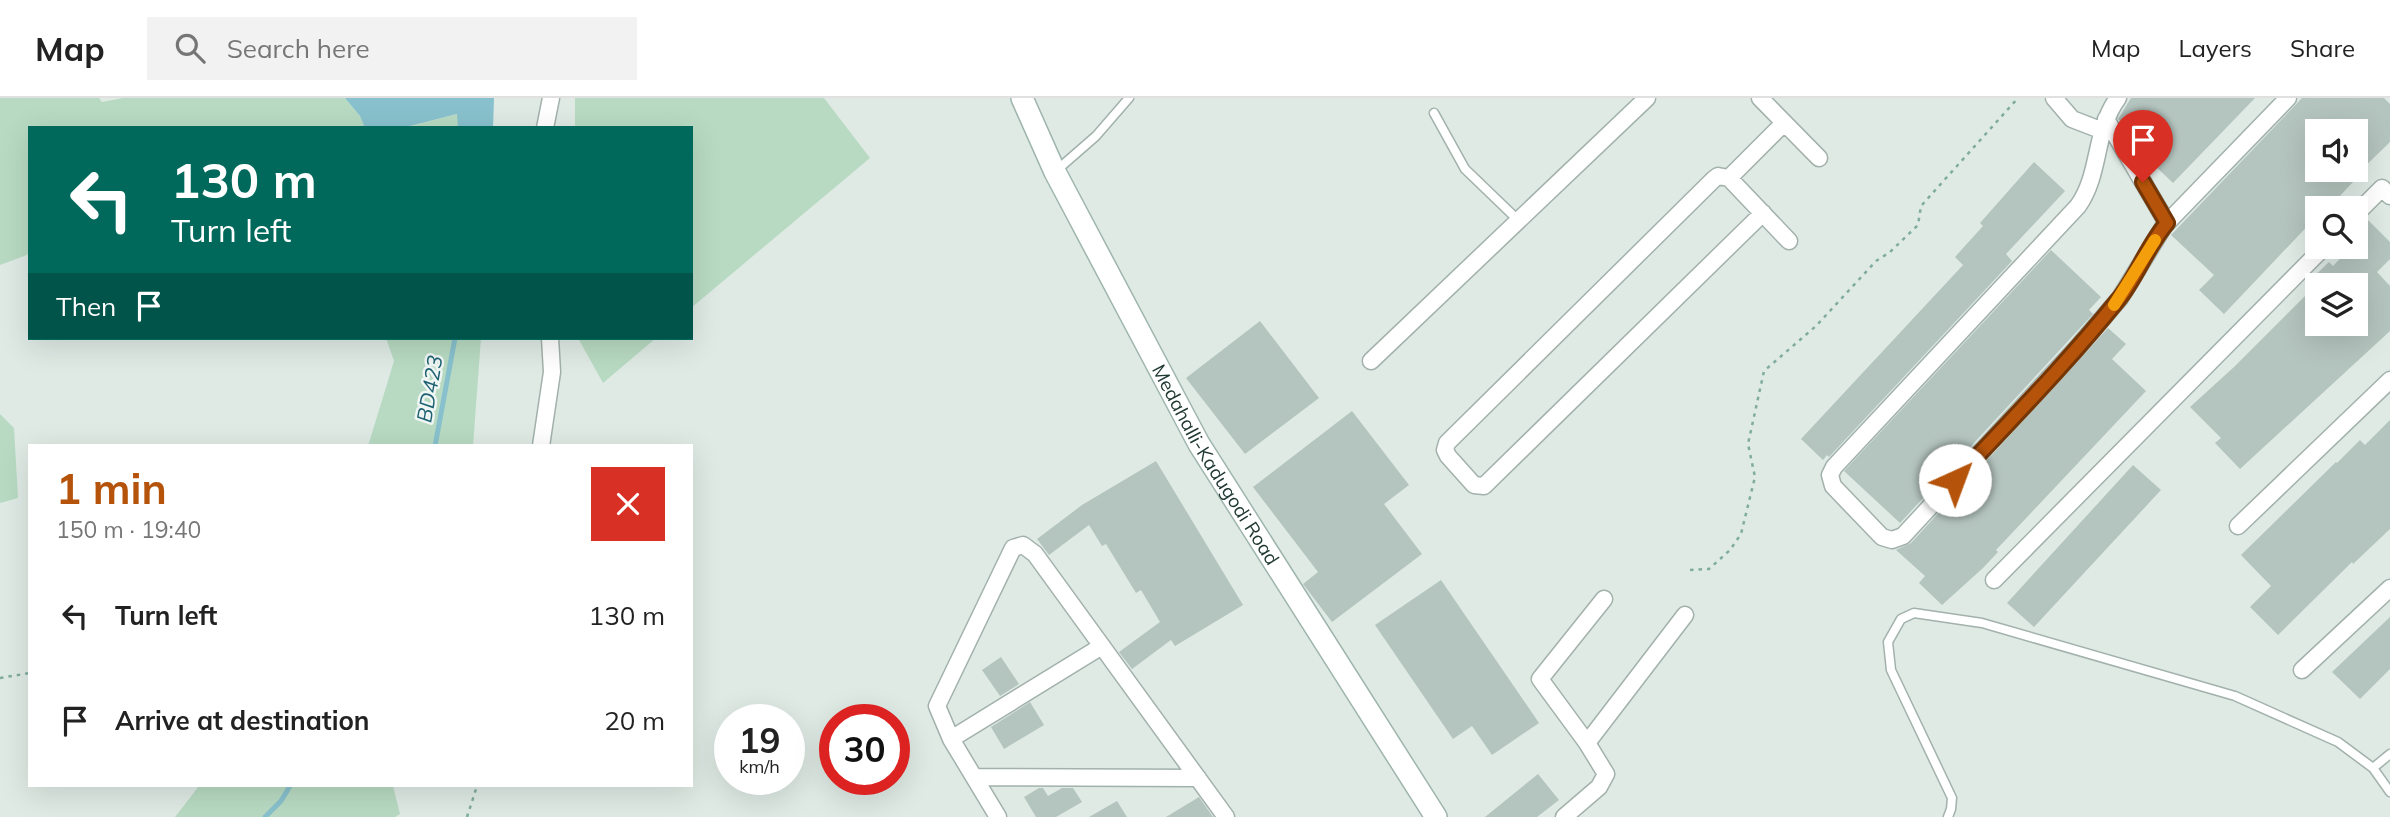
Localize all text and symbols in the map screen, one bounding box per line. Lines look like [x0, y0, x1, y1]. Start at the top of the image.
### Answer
search box [147, 17, 637, 80]
text: Map [35, 28, 105, 69]
icon: search [171, 29, 209, 67]
text: Search here [227, 32, 370, 65]
text: Map [2091, 33, 2140, 63]
text: Layers [2178, 33, 2252, 63]
text: Share [2290, 33, 2355, 63]
pin [2113, 110, 2173, 182]
map controls [2305, 119, 2368, 336]
button: sound [2305, 119, 2368, 182]
icon: arrive [2124, 121, 2162, 159]
text: 130 m [171, 149, 317, 210]
icon: left [56, 154, 147, 245]
button: search [2305, 196, 2368, 259]
text: Turn left [171, 210, 291, 250]
button: layers [2305, 273, 2368, 336]
icon: arrive [130, 287, 168, 325]
text: Then [56, 290, 116, 323]
water label: BD423 [410, 353, 448, 424]
street label: Medahalli-Kadugodi Road [1147, 360, 1285, 569]
position arrow [1918, 443, 1992, 517]
text: 1 min [56, 462, 167, 515]
button: close [591, 467, 665, 541]
text: 150 m · 19:40 [56, 515, 201, 544]
icon: left [56, 597, 94, 635]
text: Turn left [115, 599, 217, 632]
text: 130 m [589, 599, 665, 632]
icon: arrive [56, 702, 94, 740]
text: Arrive at destination [115, 704, 370, 737]
text: 20 m [604, 704, 665, 737]
speed limit sign: 30 [819, 704, 910, 795]
text: 19 [738, 718, 781, 762]
text: km/h [739, 755, 780, 778]

